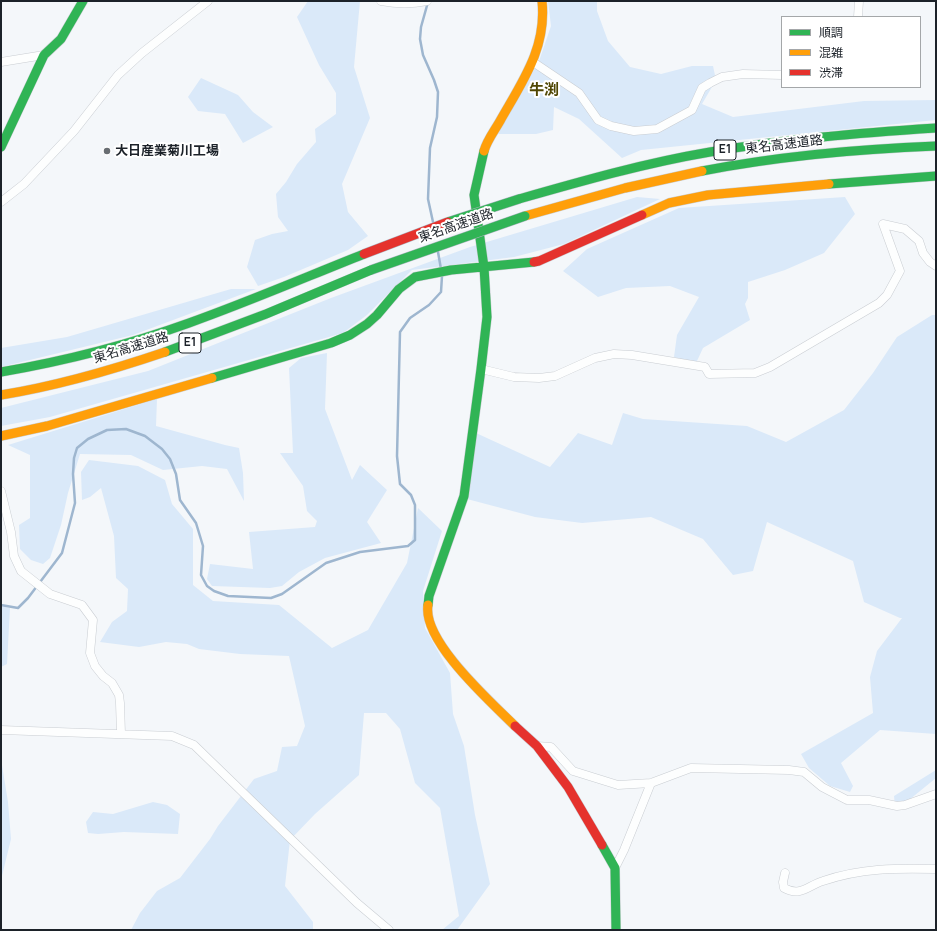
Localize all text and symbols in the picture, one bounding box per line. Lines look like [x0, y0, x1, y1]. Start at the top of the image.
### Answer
legend [781, 16, 921, 88]
text: 順調 [819, 24, 843, 41]
text: 混雑 [819, 44, 843, 61]
text: 渋滞 [819, 64, 843, 81]
district label: 牛渕 [529, 82, 559, 100]
street label: 東名高速道路 [744, 133, 824, 157]
road number: E1 [714, 140, 736, 160]
place label: 大日産業菊川工場 [115, 143, 219, 159]
marker: 大日産業菊川工場 [102, 146, 112, 156]
street label: 東名高速道路 [417, 206, 495, 246]
street label: 東名高速道路 [91, 329, 171, 367]
road number: E1 [179, 333, 201, 353]

